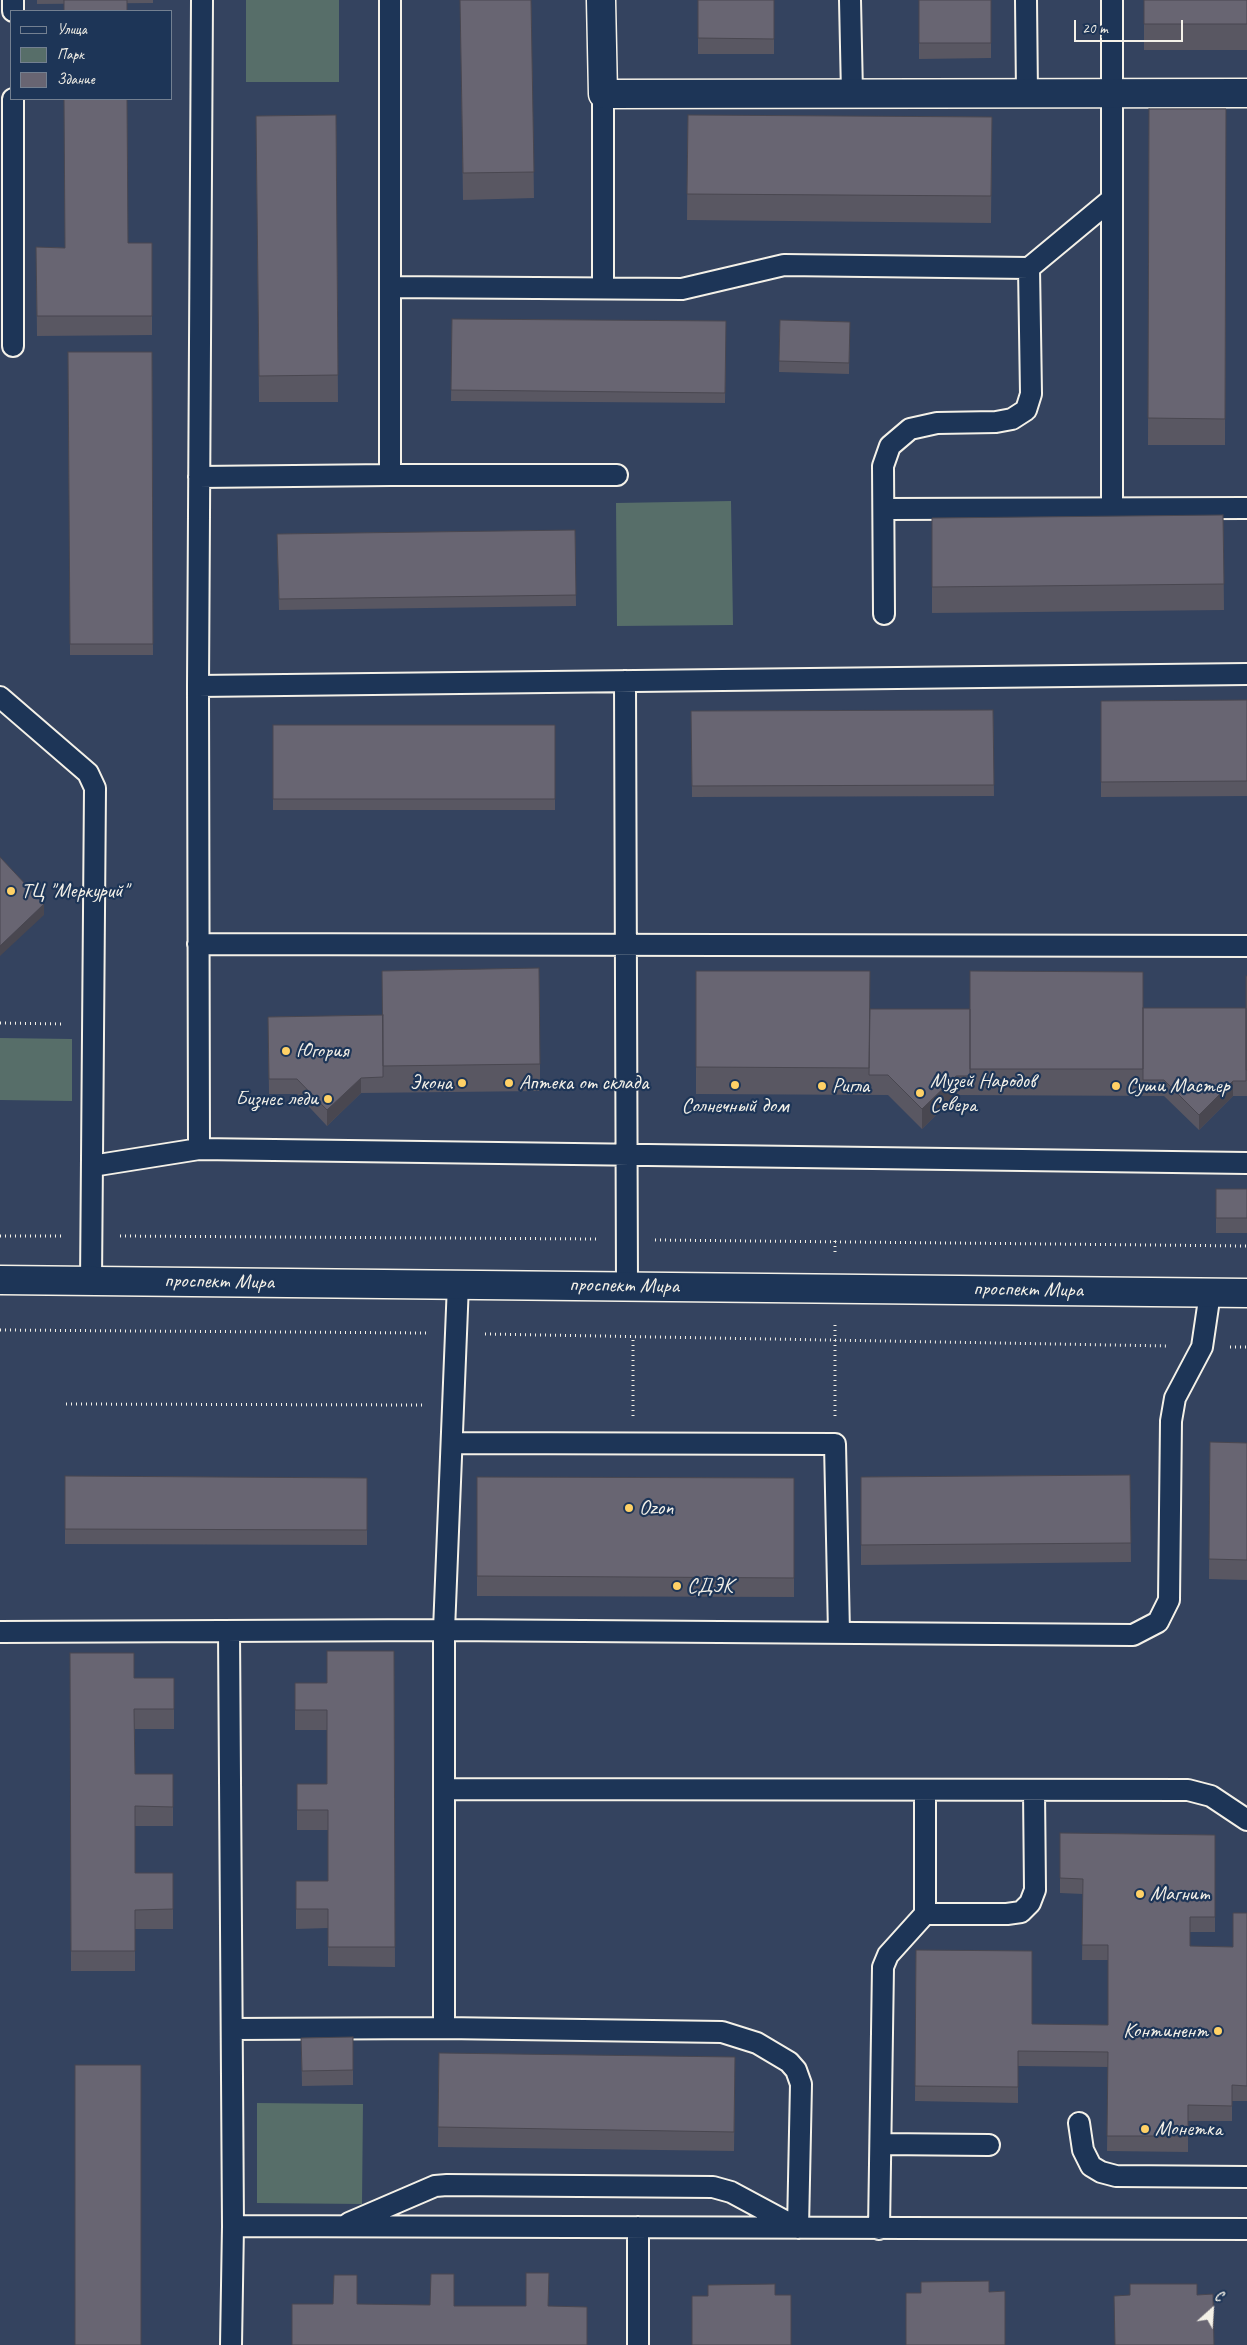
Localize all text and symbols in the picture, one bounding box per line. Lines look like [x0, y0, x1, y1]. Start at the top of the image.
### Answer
legend [10, 10, 172, 100]
scale bar [1077, 10, 1186, 42]
text: 20 m [1082, 19, 1108, 38]
text: Улица [57, 20, 87, 39]
text: Парк [57, 45, 84, 64]
text: Здание [57, 70, 95, 89]
place label: ТЦ "Меркурий" [21, 878, 128, 904]
marker: ТЦ "Меркурий" [5, 885, 17, 897]
place label: Югория [296, 1038, 348, 1064]
marker: Югория [280, 1045, 292, 1057]
place label: Музей Народов Севера [930, 1068, 1035, 1118]
place label: Экона [410, 1070, 452, 1096]
place label: Аптека от склада [519, 1070, 648, 1096]
place label: Ригла [832, 1073, 869, 1099]
place label: Суши Мастер [1126, 1073, 1229, 1099]
marker: Экона [456, 1077, 468, 1089]
marker: Аптека от склада [503, 1077, 515, 1089]
marker: Солнечный дом [729, 1079, 741, 1091]
marker: Ригла [816, 1080, 828, 1092]
marker: Суши Мастер [1110, 1080, 1122, 1092]
place label: Бизнес леди [235, 1086, 318, 1112]
marker: Музей Народов Севера [914, 1087, 926, 1099]
marker: Бизнес леди [322, 1093, 334, 1105]
place label: Солнечный дом [682, 1093, 788, 1119]
street label: проспект Мира [164, 1268, 274, 1296]
street label: проспект Мира [569, 1272, 679, 1300]
street label: проспект Мира [973, 1276, 1083, 1304]
place label: Ozon [639, 1495, 674, 1521]
marker: Ozon [623, 1502, 635, 1514]
place label: СДЭК [687, 1573, 733, 1599]
marker: СДЭК [671, 1580, 683, 1592]
place label: Магнит [1150, 1881, 1210, 1907]
marker: Магнит [1134, 1888, 1146, 1900]
place label: Континент [1123, 2018, 1208, 2044]
marker: Континент [1212, 2025, 1224, 2037]
place label: Монетка [1155, 2116, 1222, 2142]
marker: Монетка [1139, 2123, 1151, 2135]
north arrow [1187, 2285, 1237, 2335]
text: С [1212, 2287, 1226, 2305]

